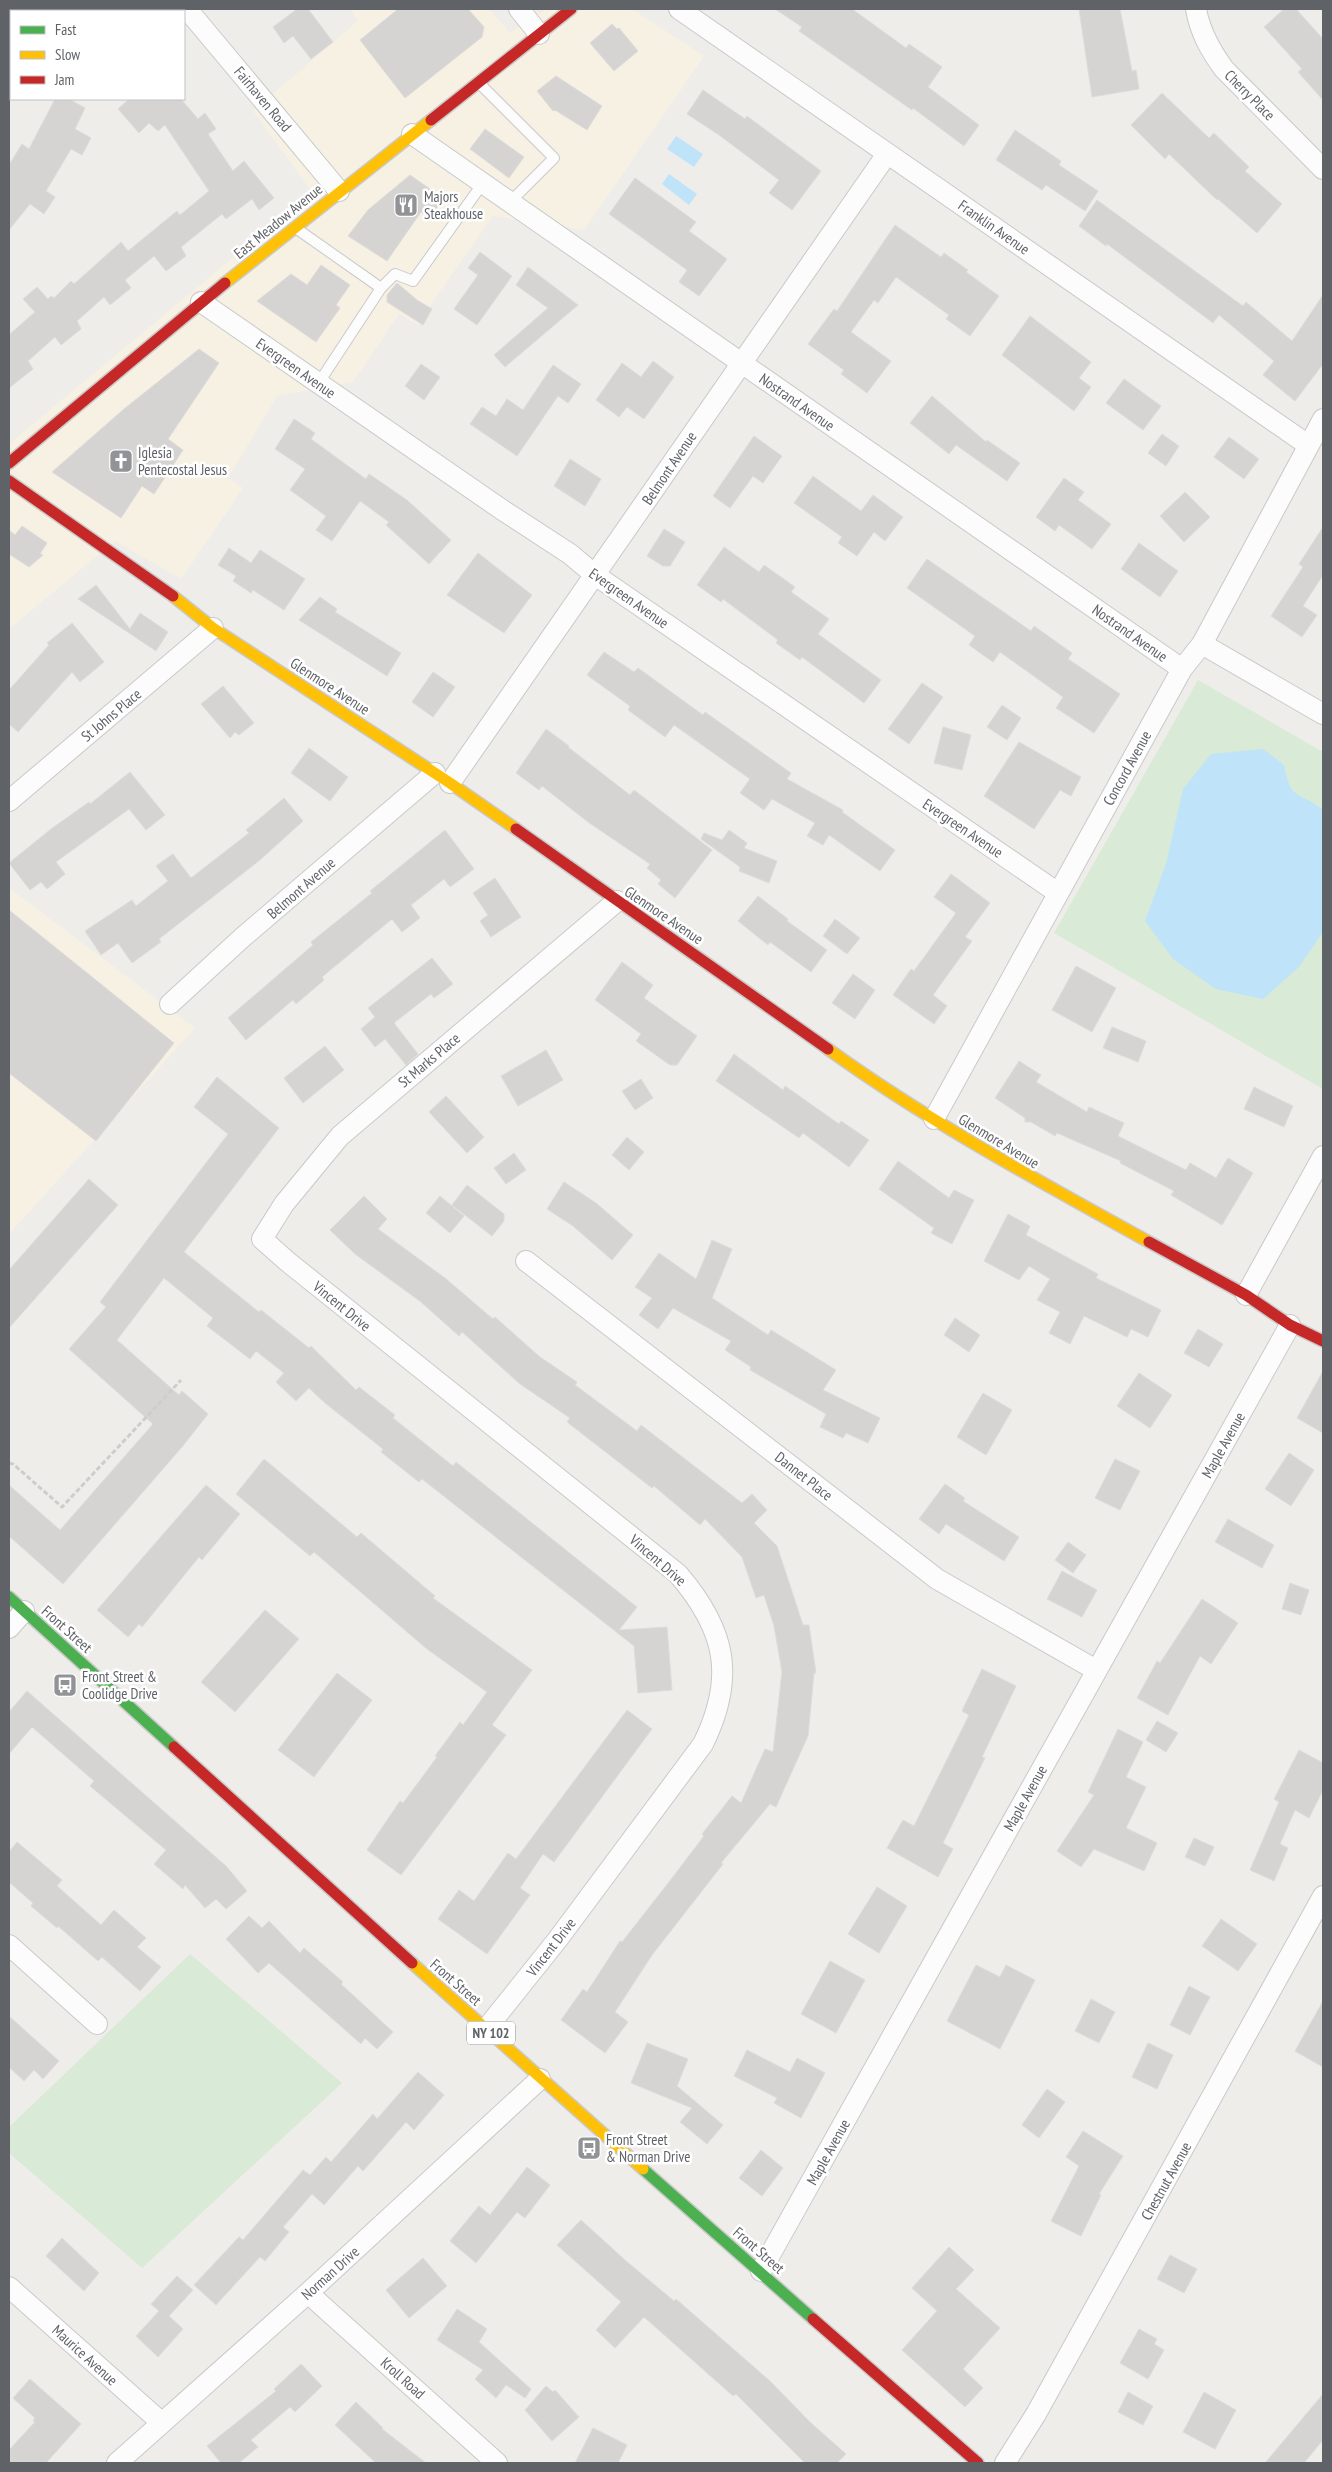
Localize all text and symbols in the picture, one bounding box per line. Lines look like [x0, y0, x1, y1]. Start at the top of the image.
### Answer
legend [10, 10, 185, 100]
text: Fast [55, 20, 76, 39]
text: Slow [55, 45, 80, 64]
street label: Fairhaven Road [230, 62, 296, 136]
street label: Cherry Place [1221, 66, 1279, 124]
text: Jam [54, 70, 74, 89]
street label: East Meadow Avenue [230, 179, 326, 263]
place label: Majors Steakhouse [424, 187, 483, 223]
restaurant icon: Majors Steakhouse [393, 192, 419, 218]
street label: Franklin Avenue [955, 195, 1033, 259]
street label: Evergreen Avenue [253, 334, 339, 402]
street label: Nostrand Avenue [756, 369, 838, 435]
street label: Belmont Avenue [638, 428, 700, 508]
place label: Iglesia Pentecostal Jesus [138, 443, 227, 479]
church icon: Iglesia Pentecostal Jesus [108, 448, 134, 474]
street label: Evergreen Avenue [586, 564, 672, 632]
street label: Nostrand Avenue [1089, 600, 1171, 666]
street label: Glenmore Avenue [287, 653, 373, 719]
street label: St Johns Place [77, 684, 145, 746]
street label: Concord Avenue [1099, 727, 1155, 809]
street label: Evergreen Avenue [919, 794, 1007, 862]
street label: Belmont Avenue [263, 853, 339, 923]
street label: Glenmore Avenue [621, 882, 707, 948]
street label: St Marks Place [394, 1029, 464, 1091]
street label: Glenmore Avenue [955, 1109, 1043, 1173]
street label: Vincent Drive [308, 1276, 375, 1335]
street label: Maple Avenue [1197, 1409, 1249, 1481]
street label: Dannet Place [771, 1448, 837, 1504]
street label: Vincent Drive [625, 1529, 690, 1590]
street label: Front Street [38, 1601, 96, 1657]
place label: Front Street & Coolidge Drive [82, 1667, 158, 1703]
bus stop icon: Front Street & Coolidge Drive [52, 1672, 78, 1698]
street label: Maple Avenue [999, 1762, 1051, 1834]
street label: Vincent Drive [522, 1914, 580, 1981]
street label: Front Street [426, 1955, 486, 2009]
road number: NY 102 [467, 2022, 515, 2045]
street label: Maple Avenue [802, 2116, 854, 2188]
place label: Front Street & Norman Drive [606, 2130, 690, 2166]
bus stop icon: Front Street & Norman Drive [576, 2135, 602, 2161]
street label: Chestnut Avenue [1137, 2138, 1195, 2224]
street label: Front Street [729, 2223, 789, 2277]
street label: Norman Drive [297, 2242, 363, 2304]
street label: Maurice Avenue [48, 2321, 122, 2389]
street label: Kroll Road [377, 2353, 429, 2403]

